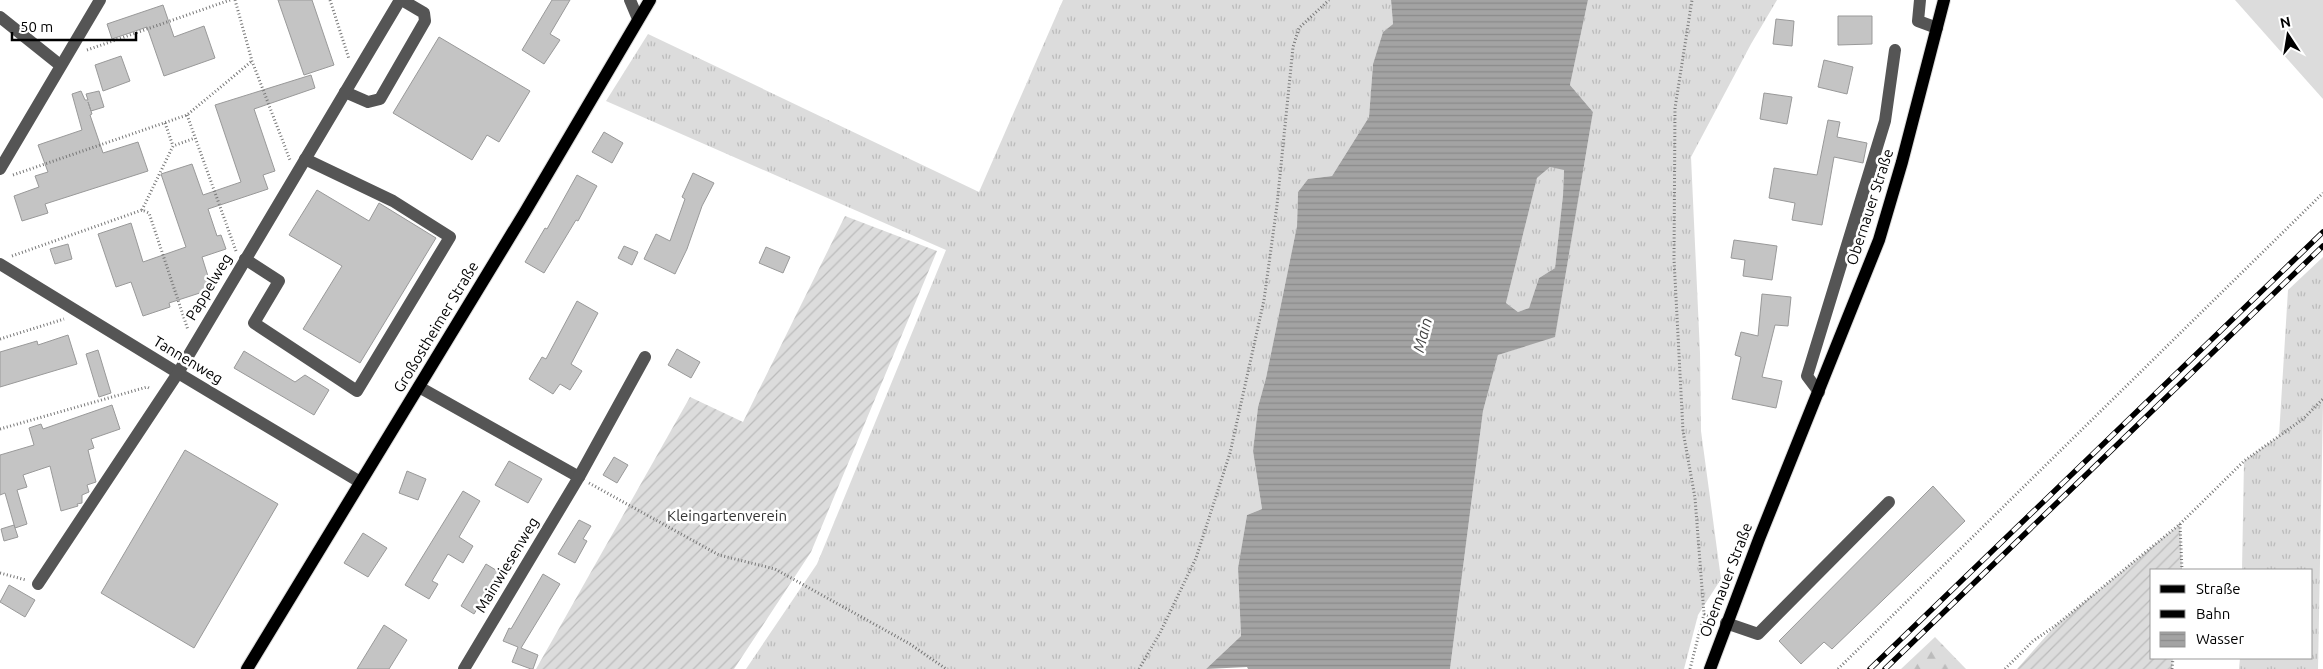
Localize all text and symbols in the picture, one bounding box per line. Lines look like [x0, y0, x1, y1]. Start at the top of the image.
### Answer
scale bar [12, 10, 136, 42]
north arrow [2263, 10, 2313, 60]
text: N [2279, 13, 2292, 31]
text: 50 m [20, 18, 53, 35]
street label: Obernauer Straße [1843, 147, 1896, 267]
street label: Pappelweg [182, 250, 235, 323]
street label: Großostheimer Straße [390, 258, 481, 395]
water label: Main [1409, 316, 1435, 354]
street label: Tannenweg [150, 332, 226, 387]
park label: Kleingartenverein [667, 507, 787, 524]
street label: Mainwiesenweg [471, 514, 542, 616]
street label: Obernauer Straße [1696, 520, 1755, 639]
legend [2150, 569, 2313, 659]
text: Straße [2196, 580, 2240, 597]
text: Bahn [2196, 605, 2230, 622]
text: Wasser [2196, 630, 2245, 647]

